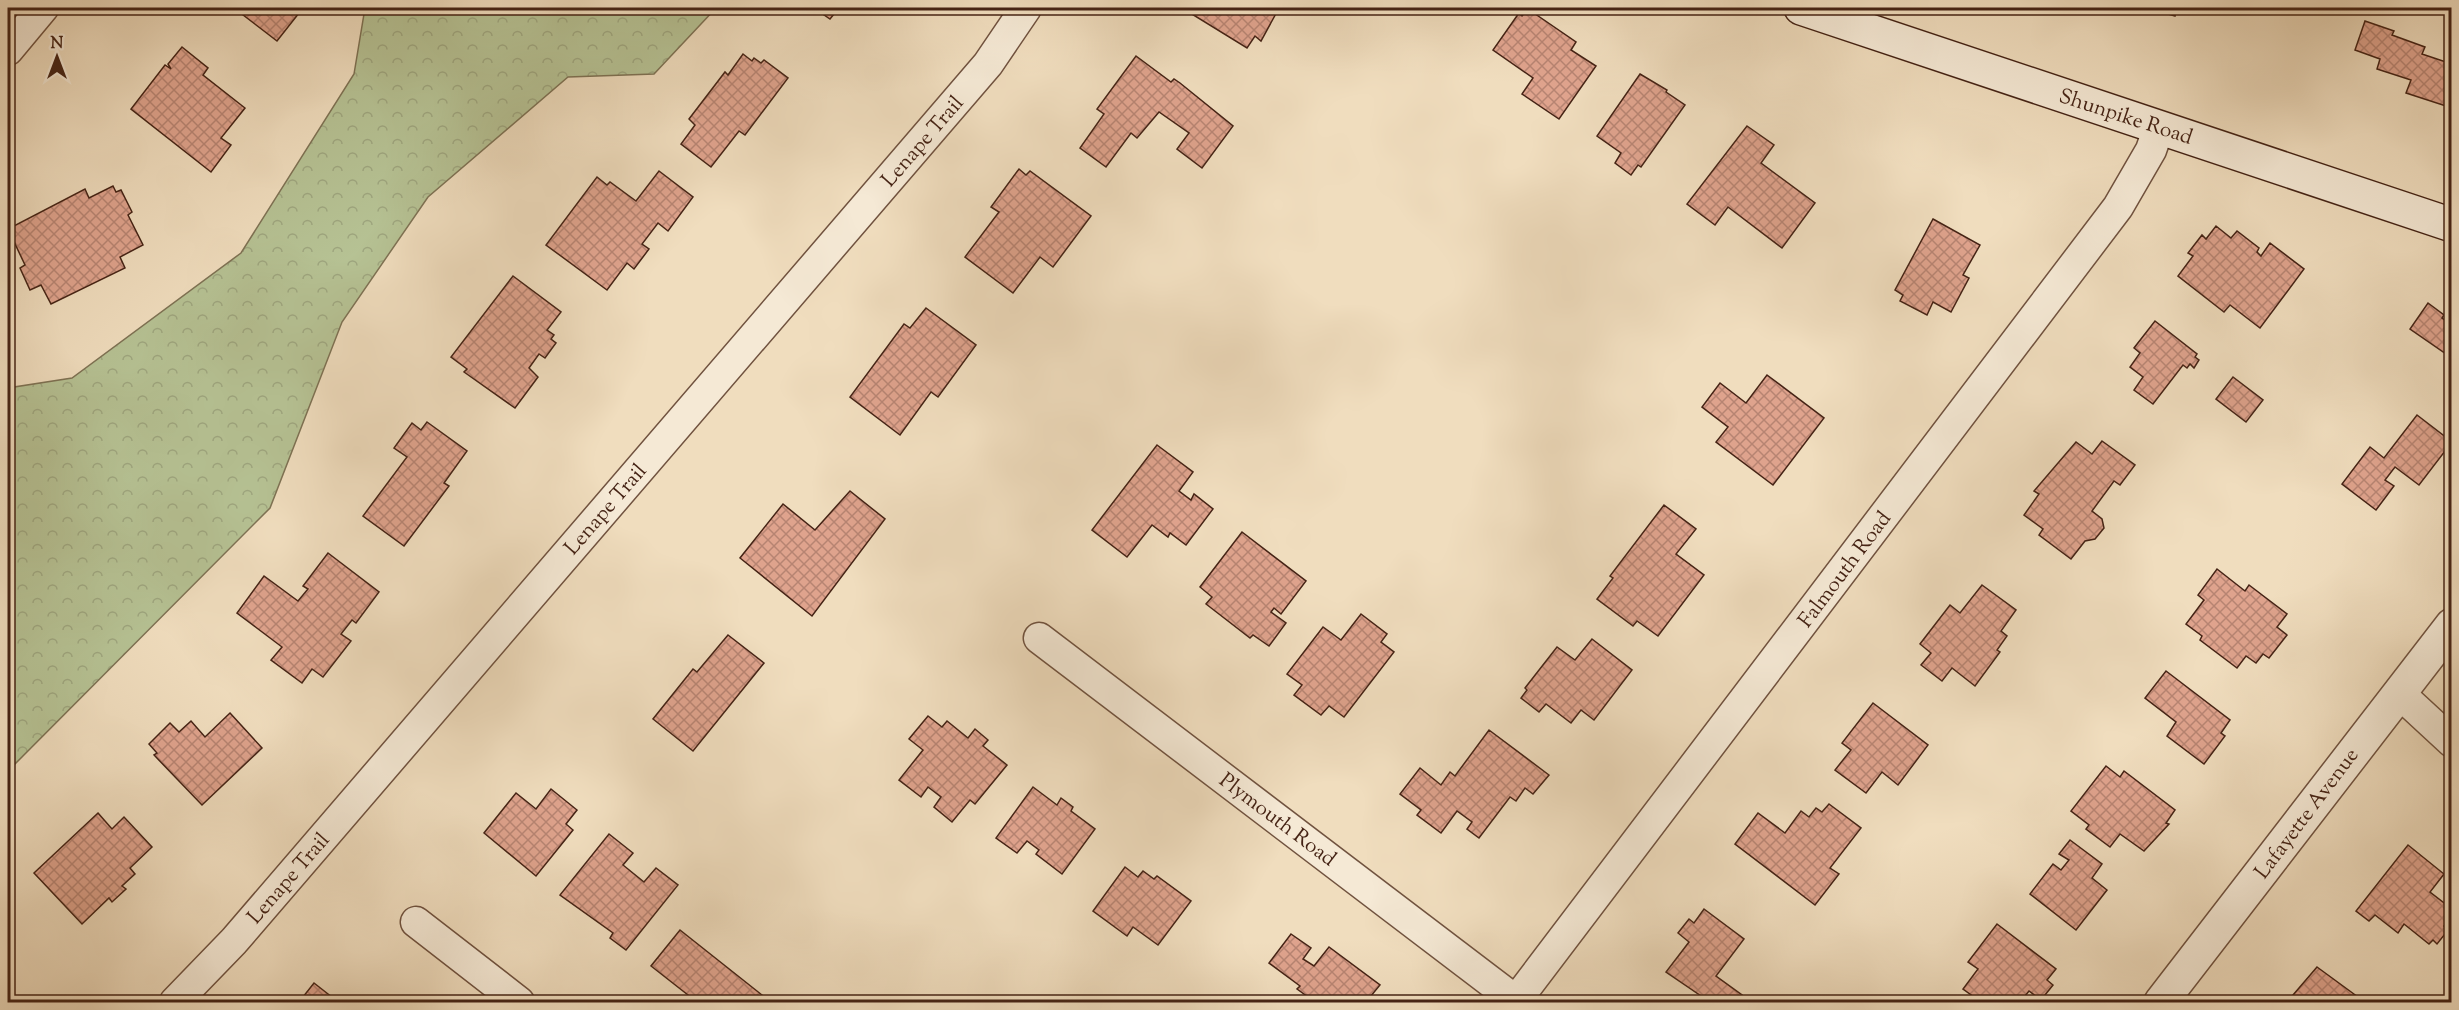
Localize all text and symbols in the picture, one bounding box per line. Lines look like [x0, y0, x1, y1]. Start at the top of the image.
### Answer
north arrow [27, 27, 87, 87]
text: N [51, 33, 64, 56]
street label: Shunpike Road [2055, 82, 2196, 154]
street label: Lenape Trail [875, 90, 972, 195]
street label: Lenape Trail [558, 458, 655, 563]
street label: Falmouth Road [1792, 506, 1899, 635]
street label: Lafayette Avenue [2248, 742, 2367, 886]
street label: Plymouth Road [1212, 767, 1342, 875]
street label: Lenape Trail [241, 827, 338, 932]

